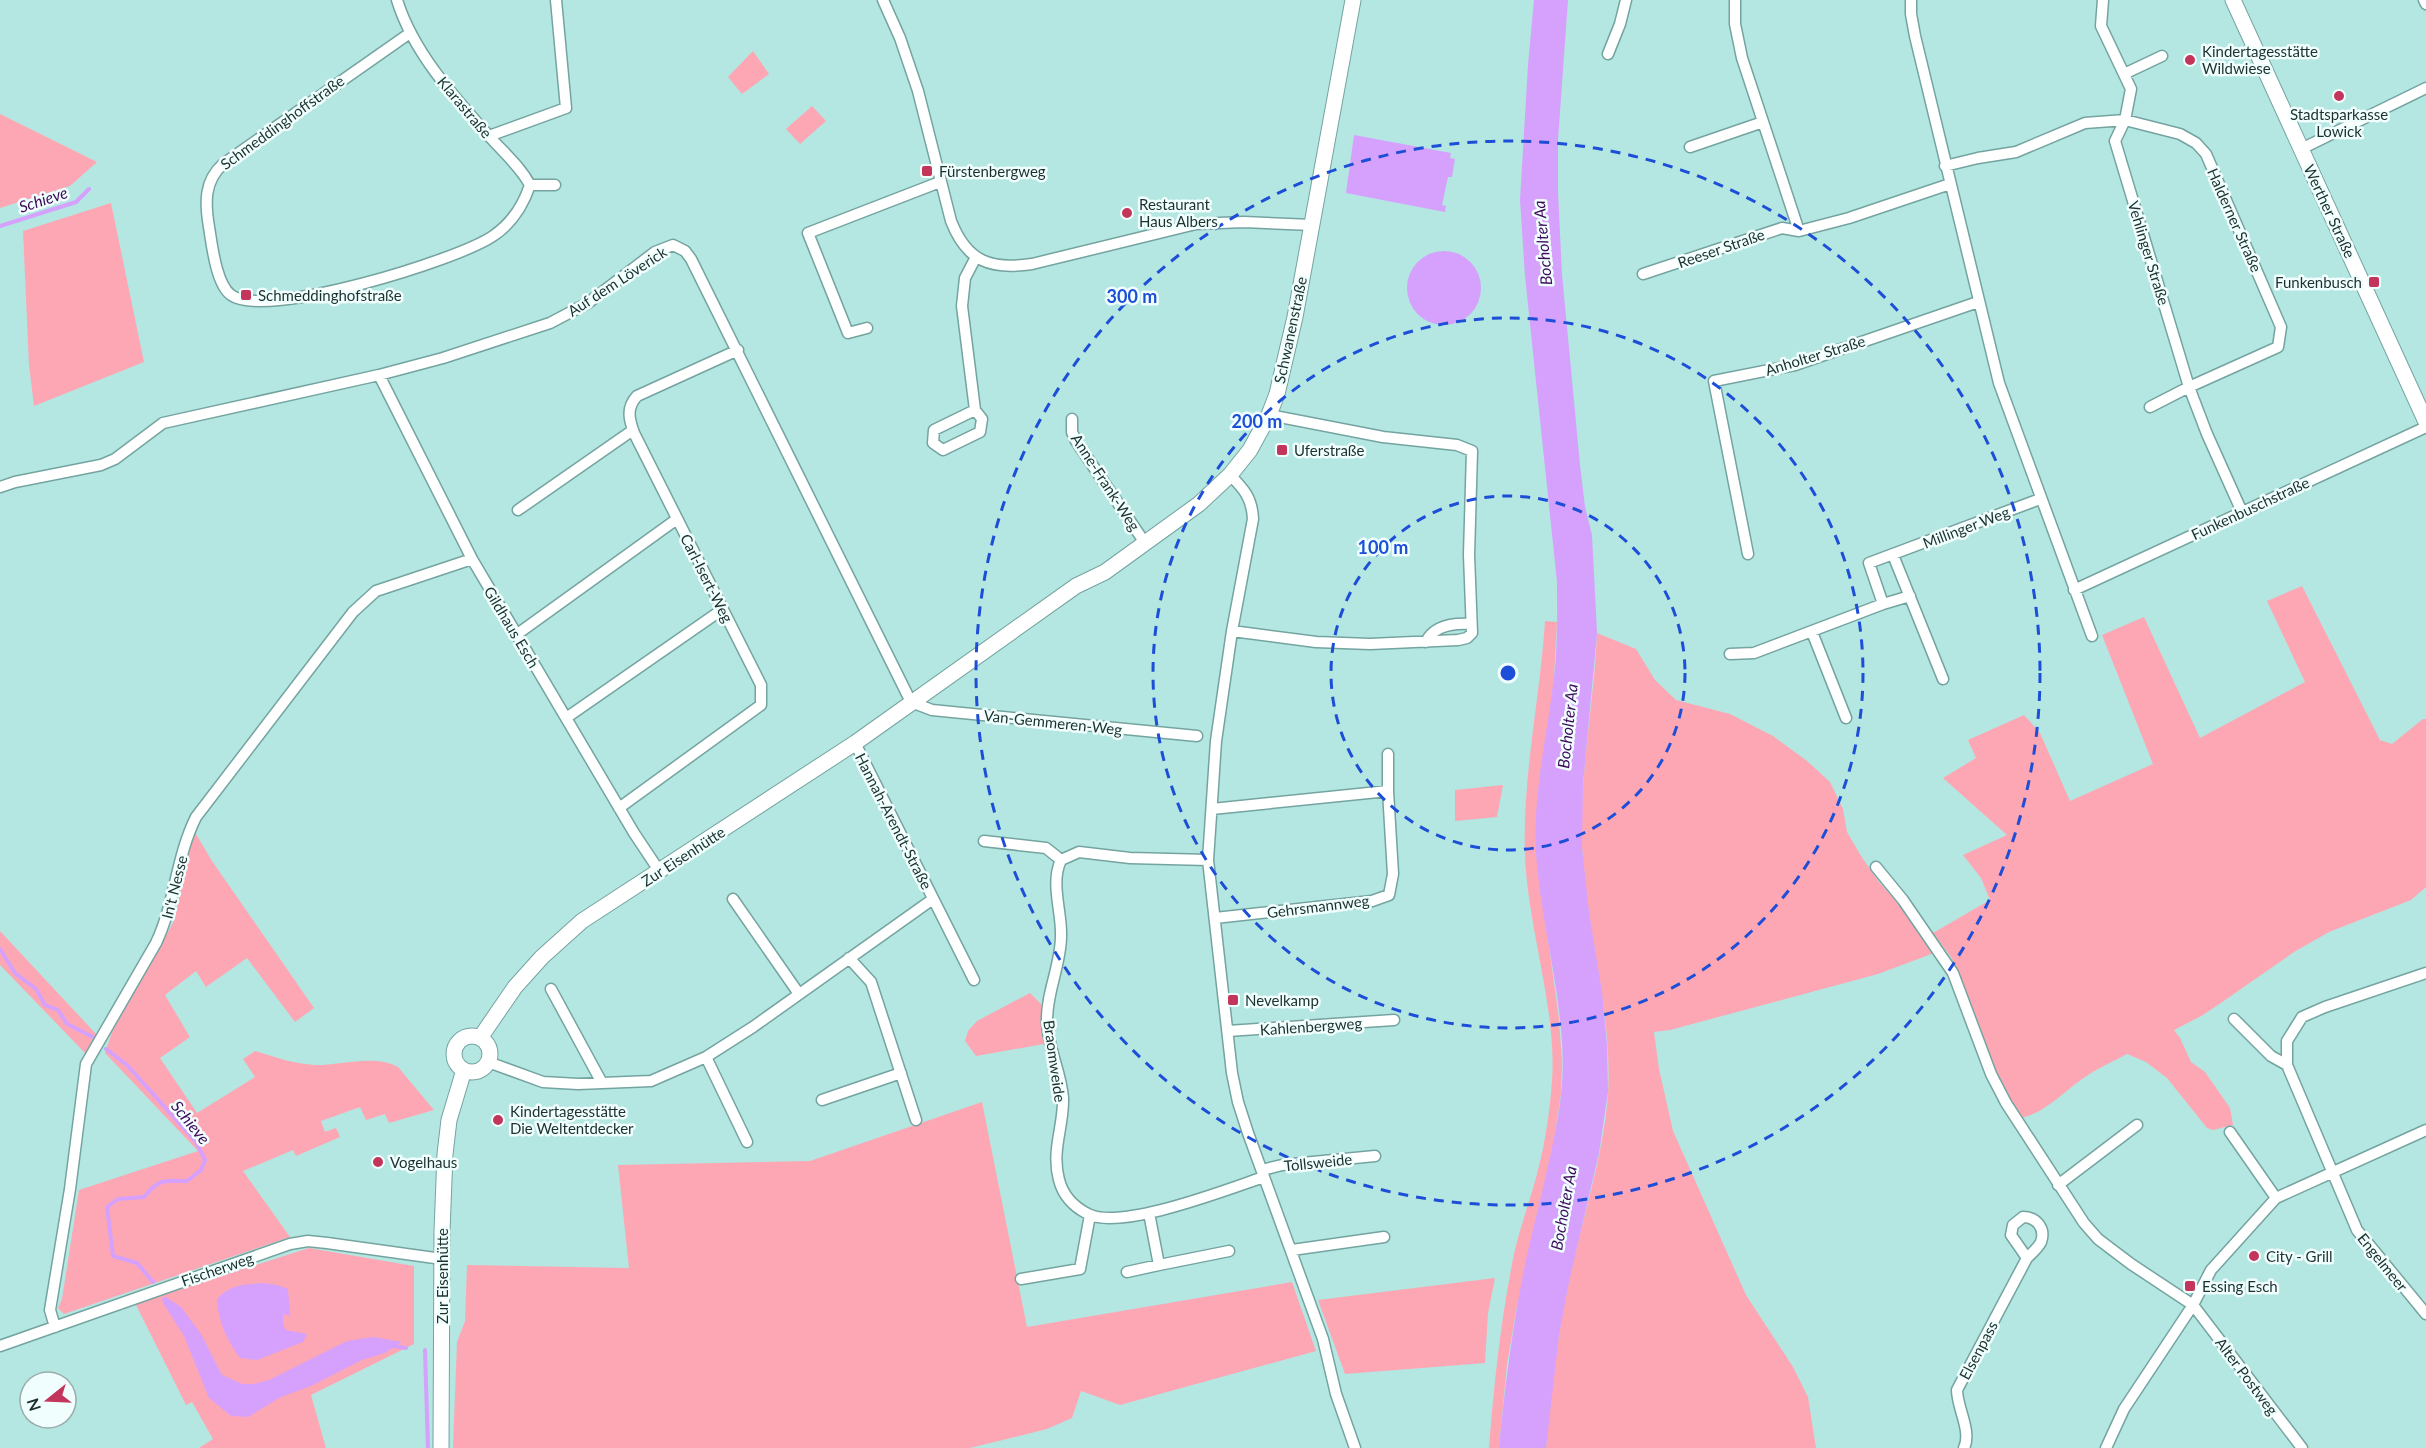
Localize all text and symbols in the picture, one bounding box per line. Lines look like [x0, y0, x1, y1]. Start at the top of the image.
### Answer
place label: Kindertagesstätte Wildwiese [2202, 42, 2318, 77]
marker: Kindertagesstätte Wildwiese [2183, 53, 2197, 67]
street label: Schmeddinghoffstraße [217, 71, 347, 173]
street label: Klarastraße [434, 72, 496, 142]
marker: Stadtsparkasse Lowick [2332, 89, 2346, 103]
place label: Stadtsparkasse Lowick [2290, 105, 2388, 140]
street label: Werther Straße [2300, 161, 2360, 261]
place label: Fürstenbergweg [939, 162, 1046, 180]
marker: Fürstenbergweg [920, 164, 934, 178]
street label: Halderner Straße [2204, 165, 2266, 275]
water label: Schieve [16, 182, 70, 216]
place label: Restaurant Haus Albers [1139, 195, 1218, 230]
street label: Vehlinger Straße [2125, 199, 2173, 307]
water label: Bocholter Aa [1529, 200, 1555, 286]
marker: Restaurant Haus Albers [1120, 206, 1134, 220]
street label: Reeser Straße [1675, 225, 1767, 271]
street label: Auf dem Löverick [564, 242, 670, 320]
place label: Funkenbusch [2275, 273, 2362, 291]
street label: Schwanenstraße [1270, 275, 1310, 385]
marker: Funkenbusch [2367, 275, 2381, 289]
text: 300 m [1107, 285, 1157, 307]
place label: Schmeddinghofstraße [258, 286, 402, 304]
marker: Schmeddinghofstraße [239, 288, 253, 302]
street label: Anholter Straße [1763, 331, 1867, 379]
text: 200 m [1232, 410, 1282, 432]
street label: Anne-Frank-Weg [1068, 430, 1144, 534]
place label: Uferstraße [1294, 441, 1365, 459]
marker: Uferstraße [1275, 443, 1289, 457]
street label: Funkenbuschstraße [2188, 473, 2312, 543]
street label: Millinger Weg [1920, 502, 2012, 552]
street label: Carl-Isert-Weg [677, 531, 737, 625]
text: 100 m [1358, 536, 1408, 558]
street label: Gildhaus Esch [481, 583, 543, 671]
centre of rings [1498, 663, 1518, 683]
water label: Bocholter Aa [1553, 683, 1581, 769]
street label: Van-Gemmeren-Weg [983, 706, 1123, 738]
street label: Hannah-Arendt-Straße [852, 750, 936, 892]
street label: Zur Eisenhütte [638, 822, 728, 890]
street label: In't Nesse [157, 853, 191, 921]
street label: Gehrsmannweg [1266, 891, 1370, 921]
place label: Nevelkamp [1245, 991, 1319, 1009]
marker: Nevelkamp [1226, 993, 1240, 1007]
street label: Kahlenbergweg [1259, 1013, 1363, 1039]
street label: Braomweide [1040, 1019, 1070, 1103]
water label: Schieve [168, 1097, 214, 1148]
place label: Kindertagesstätte Die Weltentdecker [510, 1102, 634, 1137]
marker: Kindertagesstätte Die Weltentdecker [491, 1113, 505, 1127]
street label: Tollsweide [1283, 1149, 1353, 1175]
place label: Vogelhaus [390, 1153, 457, 1171]
marker: Vogelhaus [371, 1155, 385, 1169]
water label: Bocholter Aa [1546, 1164, 1580, 1252]
street label: Zur Eisenhütte [433, 1228, 451, 1324]
street label: Engelmeer [2354, 1229, 2412, 1295]
place label: City - Grill [2266, 1247, 2333, 1265]
street label: Fischerweg [179, 1248, 256, 1290]
marker: City - Grill [2247, 1249, 2261, 1263]
place label: Essing Esch [2202, 1277, 2278, 1295]
marker: Essing Esch [2183, 1279, 2197, 1293]
street label: Elsenpass [1955, 1318, 2001, 1382]
street label: Alter Postweg [2212, 1334, 2282, 1418]
north arrow [18, 1370, 78, 1430]
text: N [22, 1396, 44, 1414]

